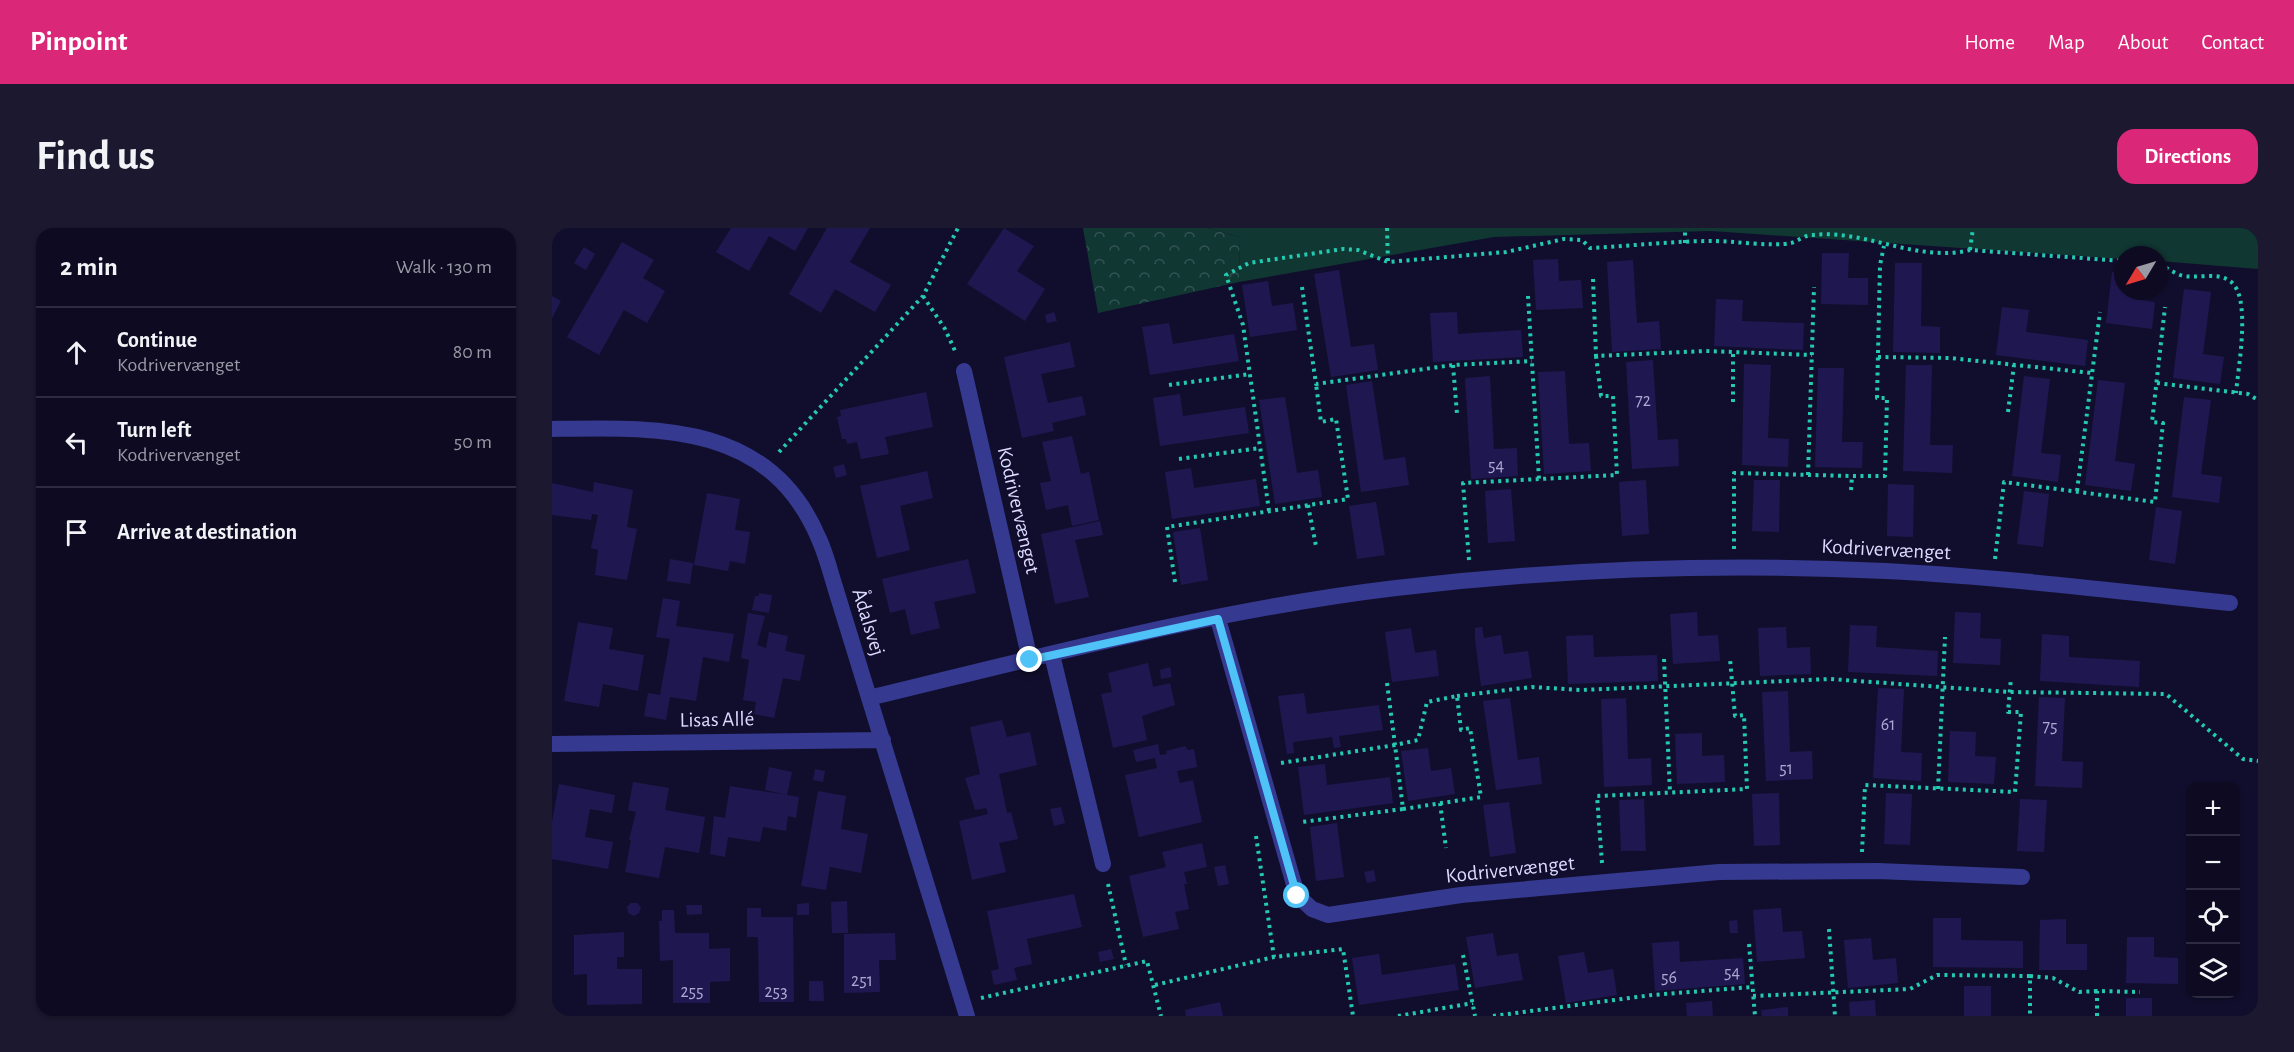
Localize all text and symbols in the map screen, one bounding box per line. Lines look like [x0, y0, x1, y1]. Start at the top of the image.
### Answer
text: Pinpoint [30, 28, 128, 56]
text: Home [1964, 32, 2015, 53]
text: Map [2048, 32, 2085, 53]
text: About [2118, 32, 2168, 53]
text: Contact [2201, 32, 2264, 53]
button: Directions [2117, 129, 2258, 184]
text: Find us [36, 135, 155, 177]
north arrow [2114, 246, 2168, 300]
text: 2 min [60, 254, 118, 280]
text: Walk · 130 m [396, 257, 492, 277]
text: Continue [117, 329, 197, 351]
icon: ahead [60, 336, 93, 369]
text: 80 m [453, 342, 492, 362]
text: Kodrivervænget [117, 355, 240, 375]
house number: 72 [1635, 392, 1651, 410]
text: Turn left [117, 419, 191, 441]
icon: left [60, 426, 93, 459]
text: 50 m [454, 432, 492, 452]
text: Kodrivervænget [117, 445, 240, 465]
street label: Kodrivervænget [994, 445, 1043, 576]
house number: 54 [1488, 457, 1504, 475]
icon: arrive [60, 516, 93, 549]
text: Arrive at destination [117, 521, 297, 543]
street label: Kodrivervænget [1821, 536, 1952, 563]
street label: Ådalsvej [848, 585, 891, 658]
route end [1016, 646, 1042, 672]
street label: Lisas Allé [679, 708, 755, 731]
house number: 61 [1881, 716, 1895, 734]
house number: 75 [2042, 718, 2058, 736]
house number: 51 [1779, 760, 1793, 778]
map controls [2186, 782, 2240, 998]
button: + [2186, 782, 2240, 836]
button: − [2186, 836, 2240, 890]
street label: Kodrivervænget [1445, 852, 1576, 887]
route start [1283, 882, 1309, 908]
button: locate [2186, 890, 2240, 944]
button: layers [2186, 944, 2240, 998]
house number: 54 [1724, 964, 1740, 982]
house number: 56 [1661, 969, 1677, 987]
house number: 251 [851, 972, 873, 990]
house number: 255 [680, 983, 704, 1001]
house number: 253 [764, 983, 788, 1001]

